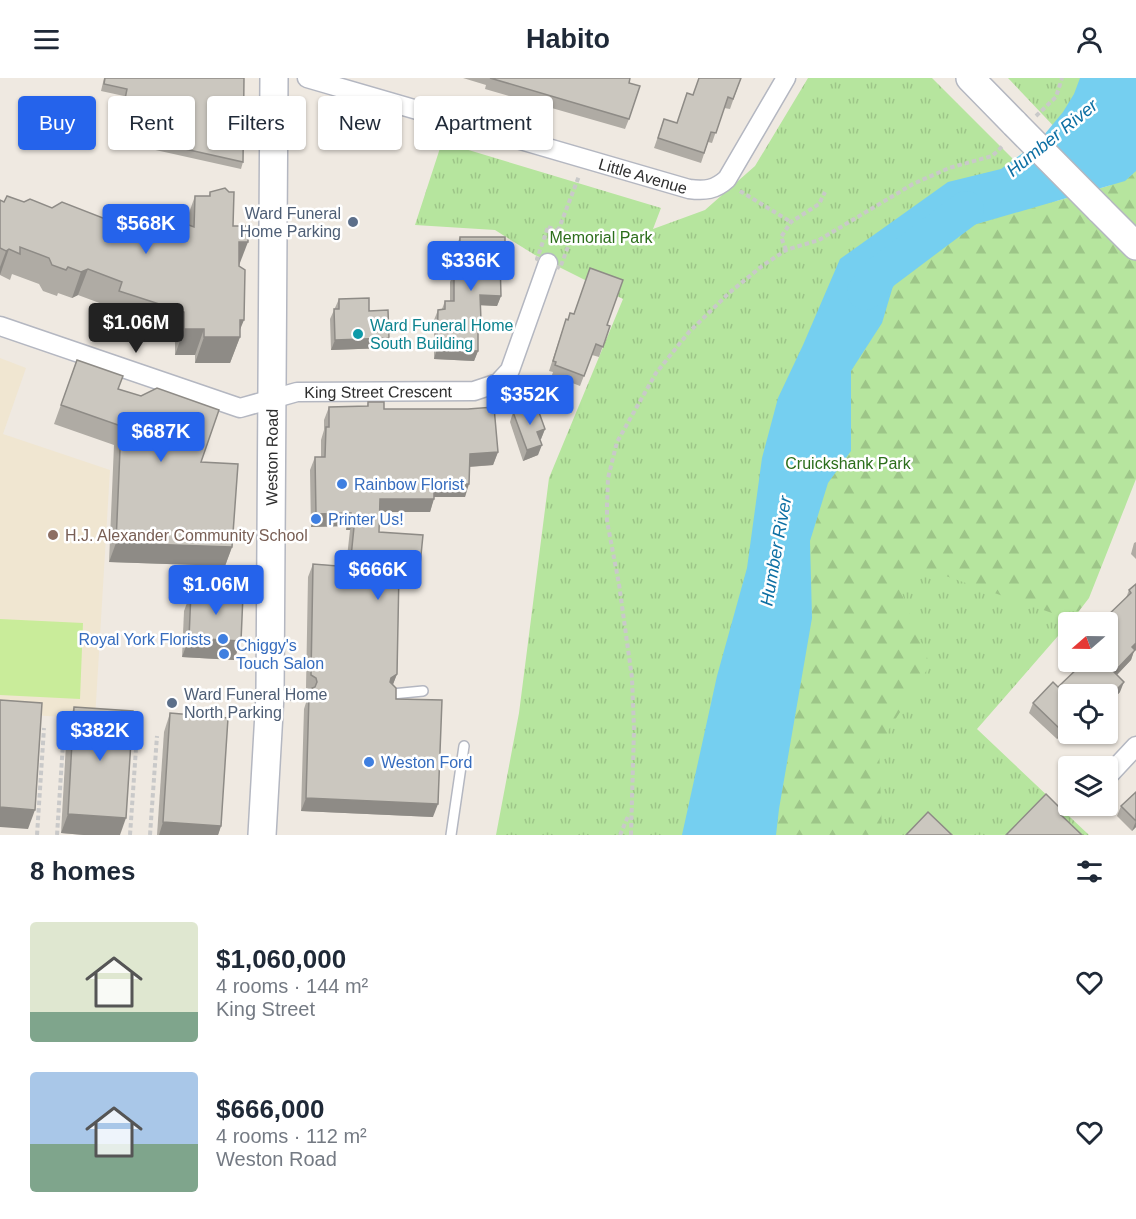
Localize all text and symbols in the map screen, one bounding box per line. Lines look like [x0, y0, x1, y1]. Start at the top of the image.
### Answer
icon: menu [30, 23, 63, 56]
icon: person [1073, 23, 1106, 56]
text: Habito [526, 24, 610, 54]
water label: Humber River [1003, 95, 1102, 181]
chip: Buy [18, 96, 96, 150]
chip: Rent [108, 96, 195, 150]
chip: Filters [207, 96, 306, 150]
chip: New [318, 96, 402, 150]
chip: Apartment [414, 96, 553, 150]
street label: Little Avenue [597, 155, 689, 197]
pin: $568K [104, 204, 188, 255]
place label: Ward Funeral Home Parking [240, 205, 341, 240]
text: $568K [117, 212, 175, 234]
marker: Ward Funeral Home Parking [346, 215, 360, 229]
park label: Memorial Park [549, 229, 654, 246]
pin: $336K [429, 241, 513, 292]
text: $336K [442, 249, 500, 271]
pin: $1.06M [87, 303, 185, 354]
text: $1.06M [103, 311, 169, 333]
place label: Ward Funeral Home South Building [370, 317, 514, 352]
marker: Ward Funeral Home South Building [351, 327, 365, 341]
pin: $352K [488, 375, 572, 426]
street label: King Street Crescent [304, 383, 453, 401]
text: $352K [501, 383, 559, 405]
street label: Weston Road [263, 409, 281, 506]
pin: $687K [119, 412, 203, 463]
text: $687K [132, 420, 190, 442]
park label: Cruickshank Park [785, 455, 912, 472]
place label: Rainbow Florist [354, 476, 465, 493]
marker: Rainbow Florist [335, 477, 349, 491]
water label: Humber River [757, 494, 796, 607]
place label: Printer Us! [328, 511, 404, 528]
marker: Printer Us! [309, 512, 323, 526]
place label: H.J. Alexander Community School [65, 527, 308, 544]
marker: H.J. Alexander Community School [46, 528, 60, 542]
pin: $666K [336, 550, 420, 601]
text: $666K [349, 558, 407, 580]
pin: $1.06M [167, 565, 265, 616]
text: $1.06M [183, 573, 249, 595]
north arrow [1058, 612, 1118, 672]
map controls [1058, 612, 1118, 816]
place label: Royal York Florists [79, 631, 211, 648]
marker: Royal York Florists [216, 632, 230, 646]
place label: Chiggy's Touch Salon [236, 637, 324, 672]
marker: Chiggy's Touch Salon [217, 647, 231, 661]
button: locate [1058, 684, 1118, 744]
place label: Ward Funeral Home North Parking [184, 686, 328, 721]
marker: Ward Funeral Home North Parking [165, 696, 179, 710]
pin: $382K [58, 711, 142, 762]
text: $382K [71, 719, 129, 741]
place label: Weston Ford [381, 754, 472, 771]
marker: Weston Ford [362, 755, 376, 769]
button: layers [1058, 756, 1118, 816]
icon: filters [1073, 855, 1106, 888]
text: 8 homes [30, 856, 136, 886]
text: $1,060,000 [216, 944, 346, 974]
icon: home [78, 946, 150, 1018]
icon: heart [1073, 966, 1106, 999]
text: 4 rooms · 144 m² [216, 975, 368, 997]
text: King Street [216, 998, 315, 1020]
text: $666,000 [216, 1094, 324, 1124]
icon: home [78, 1096, 150, 1168]
icon: heart [1073, 1116, 1106, 1149]
text: 4 rooms · 112 m² [216, 1125, 367, 1147]
text: Weston Road [216, 1148, 337, 1170]

